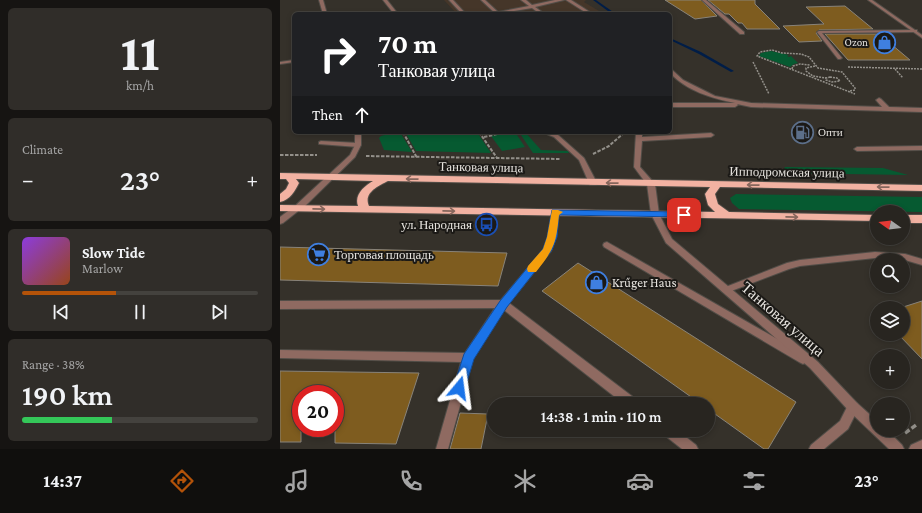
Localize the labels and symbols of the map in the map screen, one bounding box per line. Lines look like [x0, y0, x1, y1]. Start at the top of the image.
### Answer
shop icon: Ozon [871, 29, 897, 55]
place label: Ozon [845, 36, 868, 48]
fuel station icon: Опти [790, 119, 816, 145]
place label: Опти [818, 126, 843, 138]
street label: Танковая улица [438, 159, 524, 175]
street label: Ипподромская улица [729, 163, 845, 181]
one-way arrow [406, 176, 419, 183]
one-way arrow [606, 179, 619, 187]
one-way arrow [747, 182, 760, 189]
one-way arrow [877, 184, 890, 191]
pin [667, 198, 701, 232]
one-way arrow [312, 205, 325, 212]
north arrow [870, 205, 910, 245]
one-way arrow [442, 207, 455, 215]
bus stop icon: ул. Народная [474, 211, 500, 237]
one-way arrow [785, 213, 798, 220]
place label: ул. Народная [401, 217, 472, 232]
supermarket icon: Торговая площадь [306, 241, 332, 267]
place label: Торговая площадь [334, 247, 434, 262]
shop icon: Krűger Haus [584, 269, 610, 295]
place label: Krűger Haus [612, 275, 677, 290]
street label: Танковая улица [737, 278, 828, 360]
position arrow [438, 367, 480, 409]
speed limit sign: 20 [292, 385, 344, 437]

